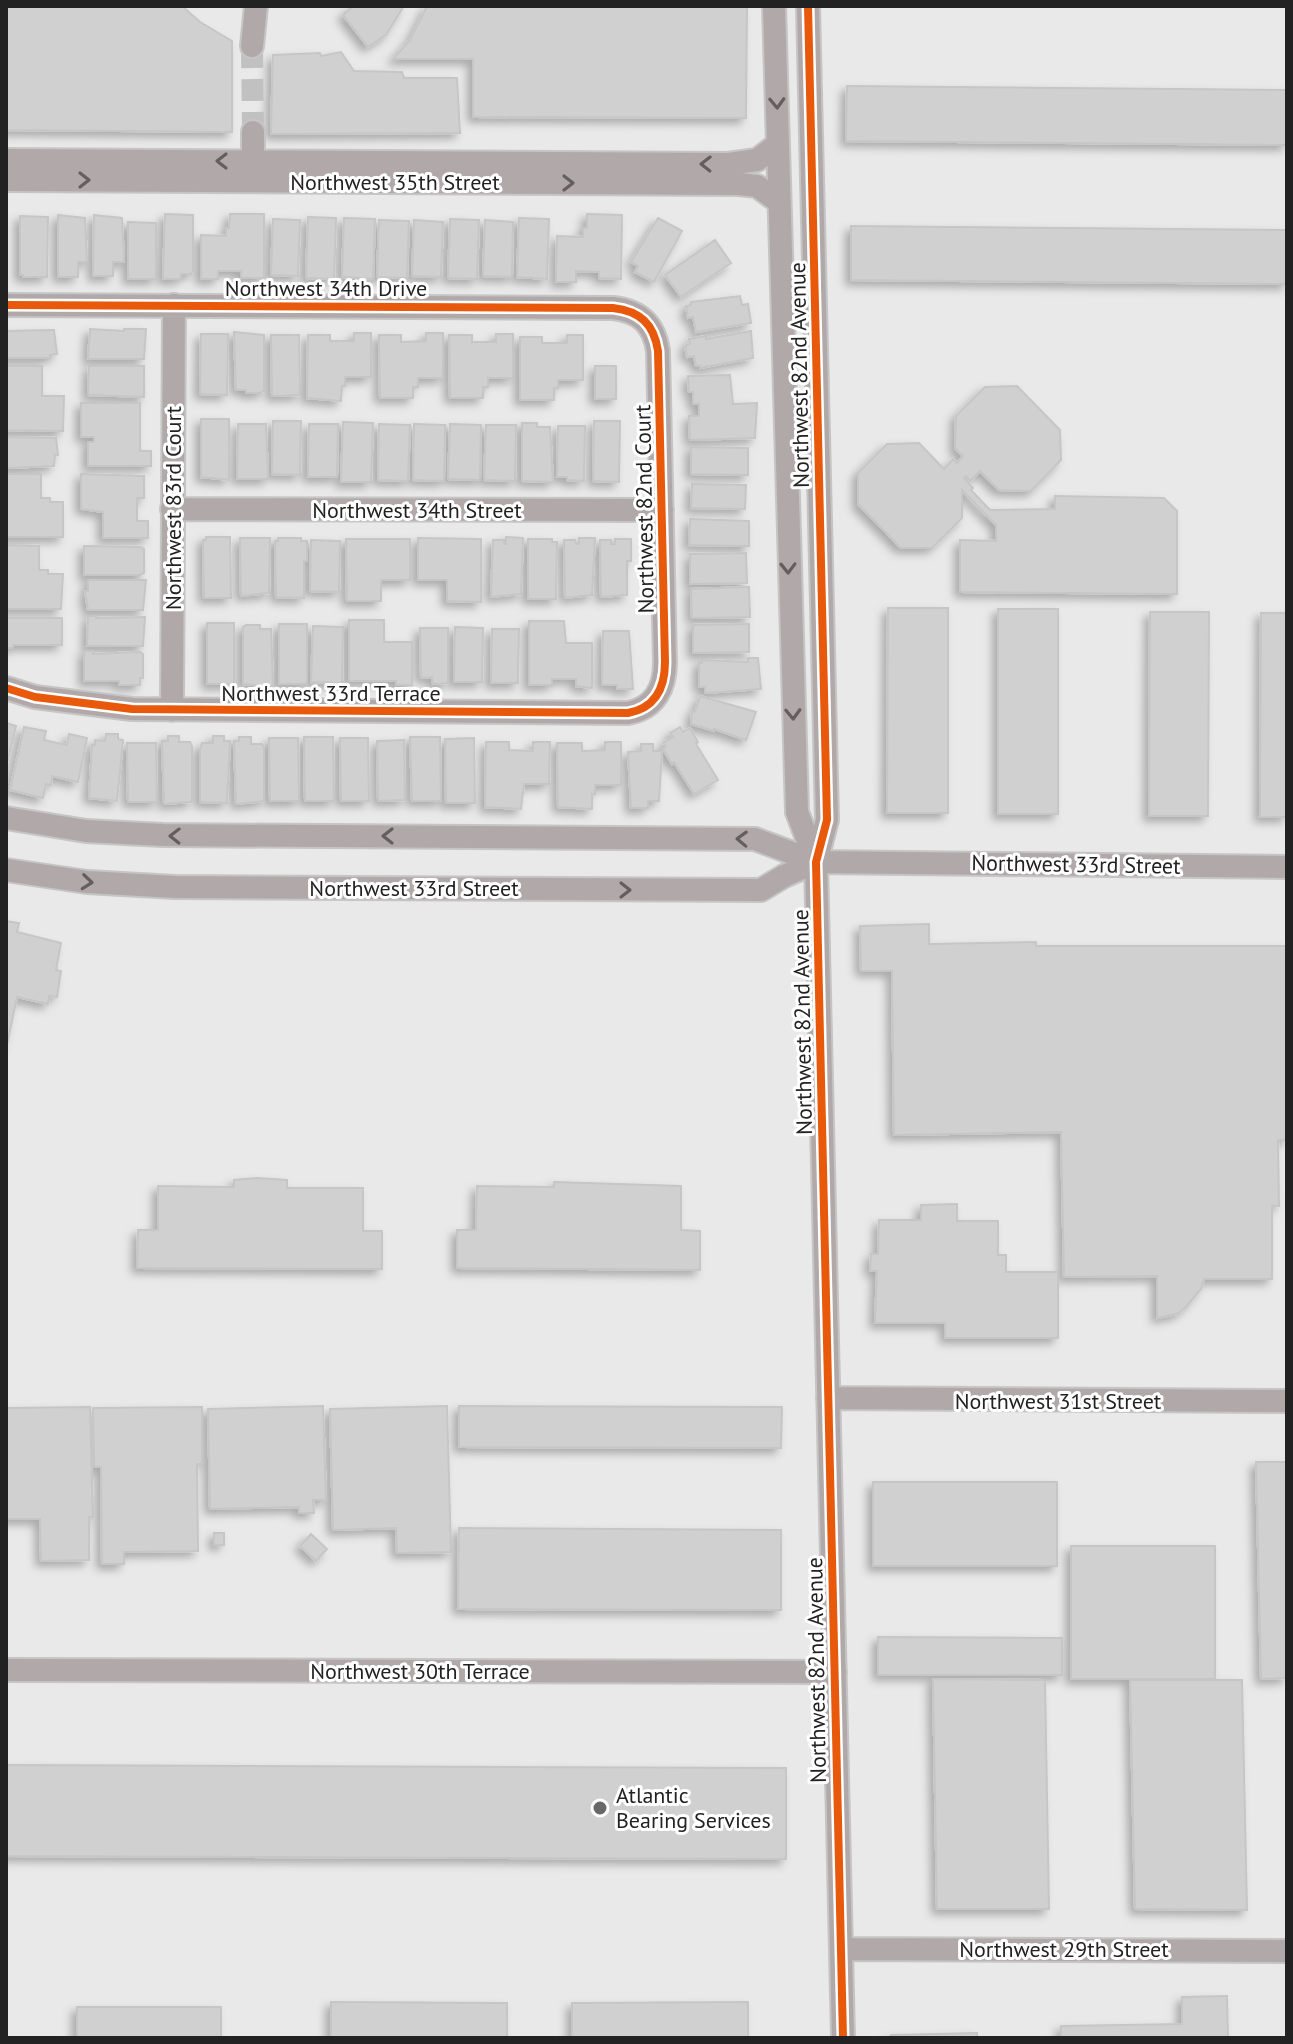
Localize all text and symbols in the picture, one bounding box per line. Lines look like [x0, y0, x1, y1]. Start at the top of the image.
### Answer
one-way arrow [768, 97, 786, 110]
one-way arrow [215, 152, 228, 170]
one-way arrow [699, 155, 712, 173]
street label: Northwest 35th Street [290, 168, 500, 196]
one-way arrow [78, 171, 91, 189]
one-way arrow [562, 174, 575, 192]
street label: Northwest 82nd Avenue [783, 262, 815, 488]
street label: Northwest 34th Drive [225, 274, 427, 302]
street label: Northwest 82nd Court [628, 404, 660, 614]
street label: Northwest 83rd Court [159, 405, 187, 610]
street label: Northwest 34th Street [312, 496, 522, 524]
one-way arrow [779, 562, 797, 575]
street label: Northwest 33rd Terrace [221, 679, 441, 707]
one-way arrow [784, 708, 801, 721]
one-way arrow [168, 827, 181, 844]
one-way arrow [381, 827, 394, 845]
one-way arrow [736, 830, 748, 848]
street label: Northwest 33rd Street [971, 848, 1181, 880]
one-way arrow [81, 874, 94, 891]
street label: Northwest 33rd Street [309, 874, 519, 902]
one-way arrow [619, 881, 632, 898]
street label: Northwest 82nd Avenue [786, 909, 818, 1135]
street label: Northwest 31st Street [955, 1387, 1162, 1415]
street label: Northwest 82nd Avenue [800, 1557, 832, 1783]
street label: Northwest 30th Terrace [310, 1657, 530, 1685]
place label: Atlantic Bearing Services [616, 1781, 771, 1834]
marker: Atlantic Bearing Services [591, 1799, 609, 1817]
street label: Northwest 29th Street [959, 1935, 1169, 1963]

